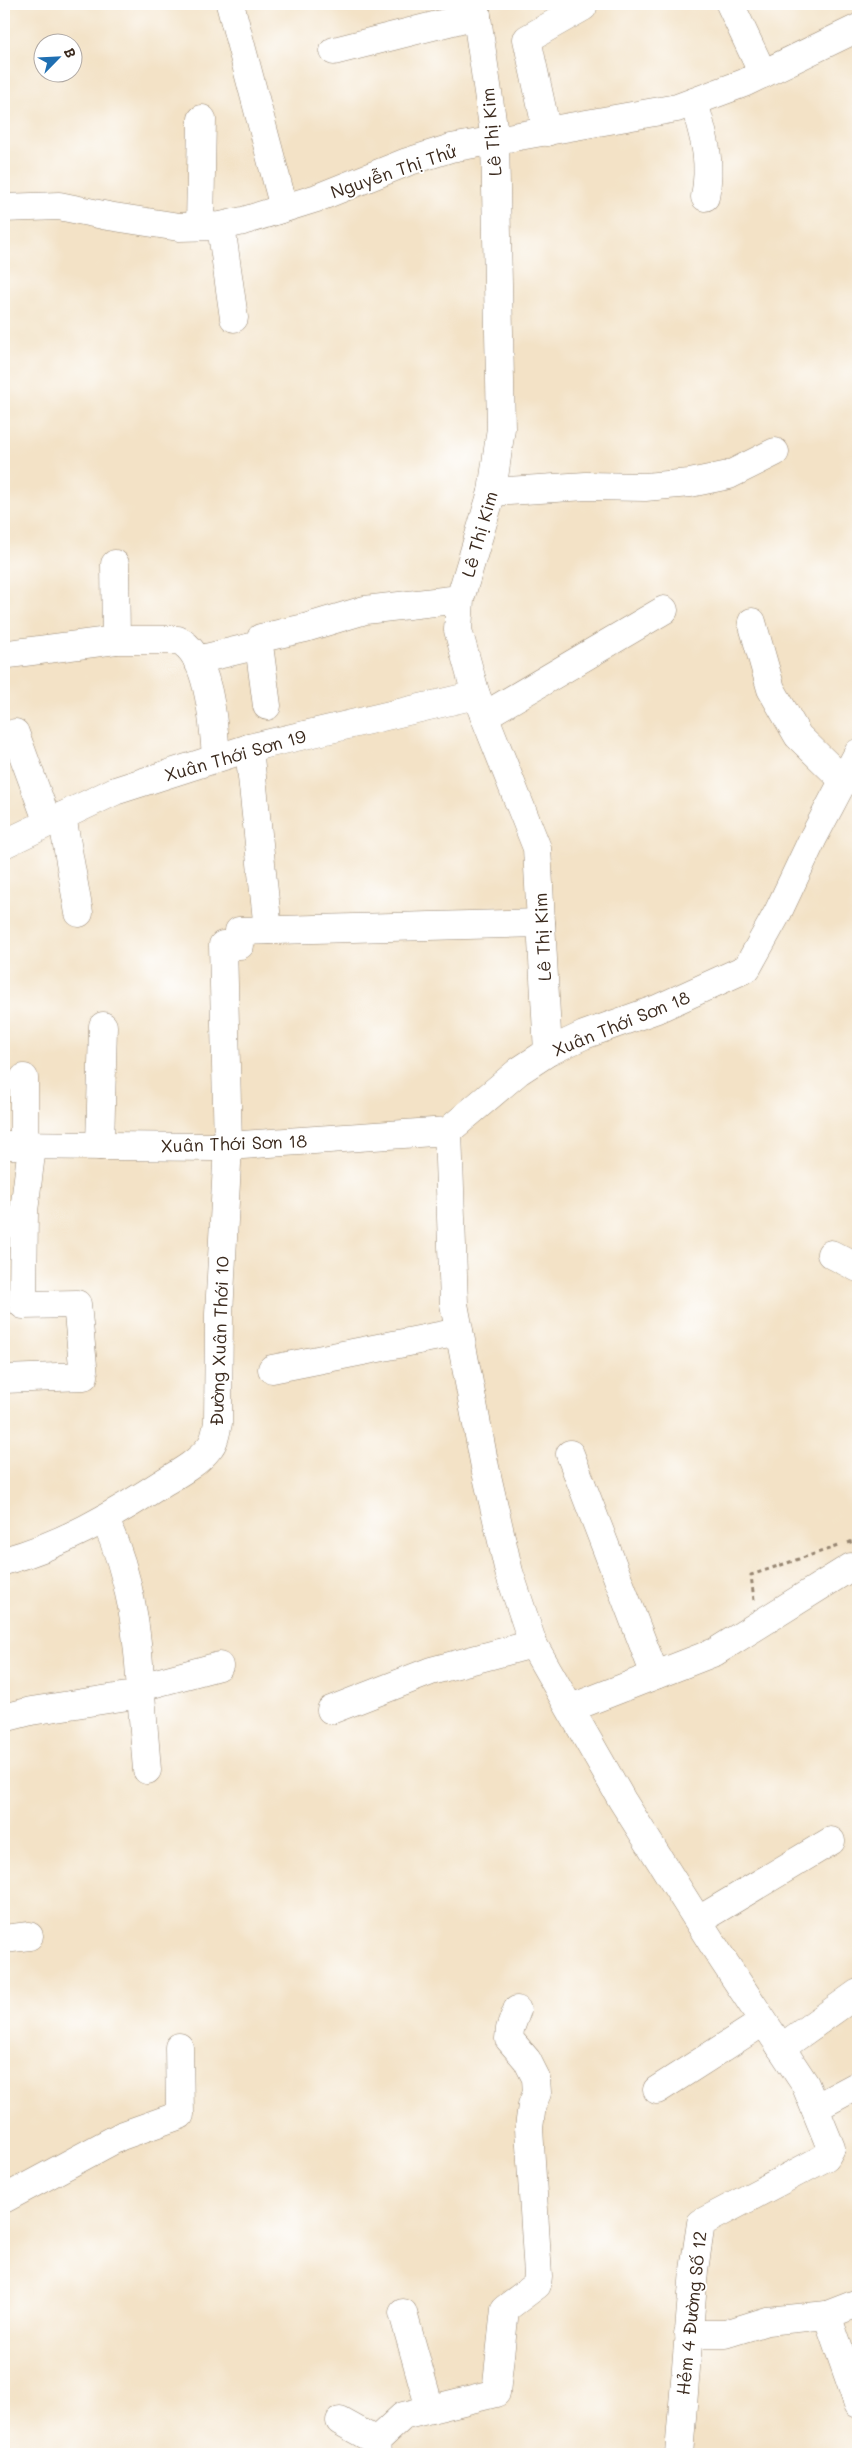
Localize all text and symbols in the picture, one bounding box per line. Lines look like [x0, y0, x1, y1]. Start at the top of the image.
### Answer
north arrow [32, 32, 82, 82]
text: B [60, 44, 81, 61]
street label: Lê Thị Kim [475, 87, 507, 177]
street label: Nguyễn Thị Thử [327, 138, 460, 204]
street label: Lê Thị Kim [455, 488, 503, 580]
street label: Xuân Thới Sơn 19 [161, 723, 309, 787]
street label: Lê Thị Kim [528, 892, 556, 982]
street label: Xuân Thới Sơn 18 [549, 984, 693, 1062]
street label: Xuân Thới Sơn 18 [160, 1128, 308, 1158]
street label: Đường Xuân Thới 10 [204, 1256, 234, 1426]
street label: Hẻm 4 Đường Số 12 [670, 2230, 712, 2396]

